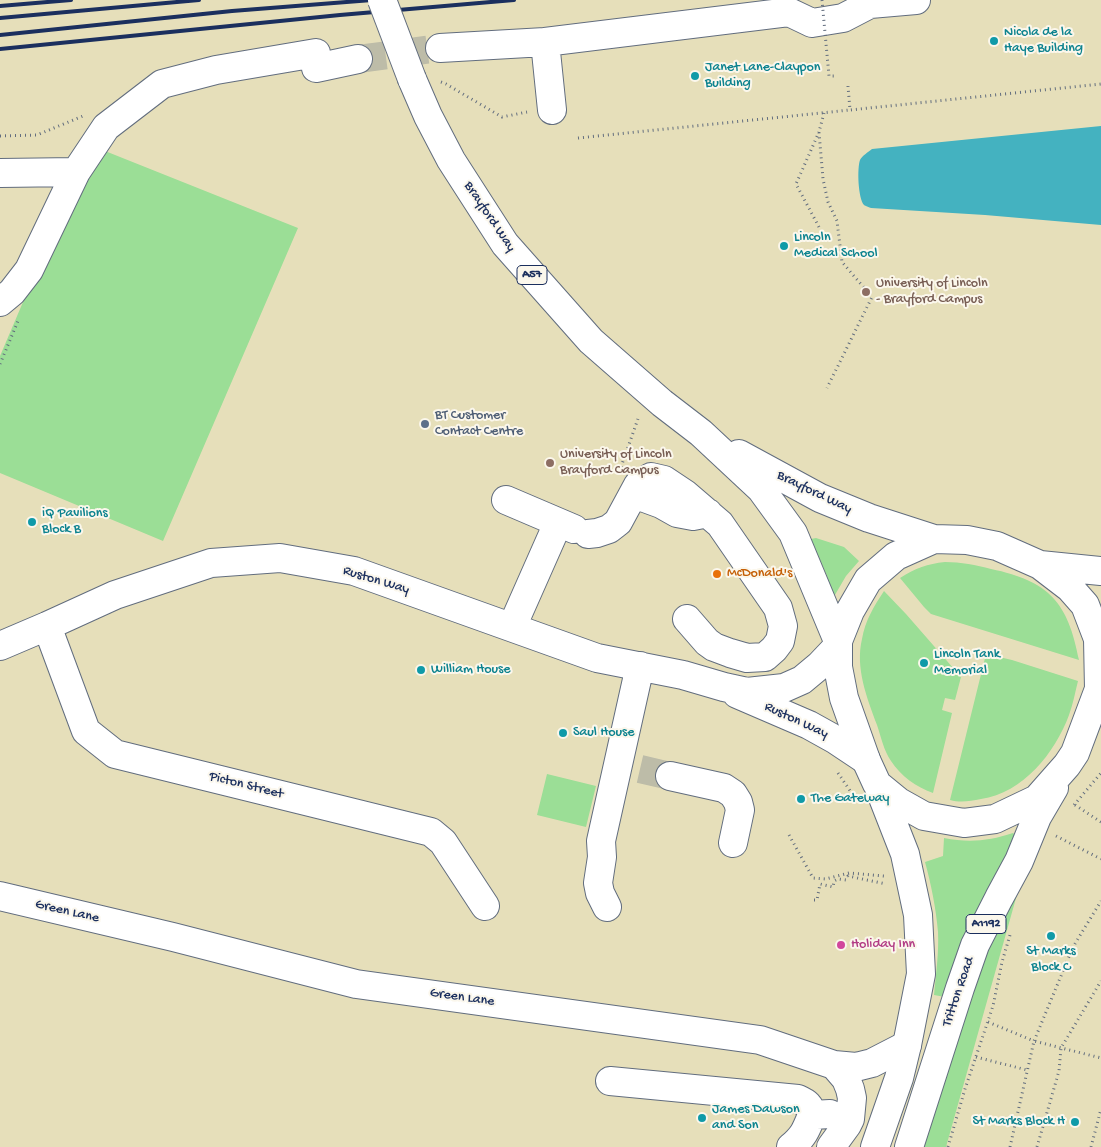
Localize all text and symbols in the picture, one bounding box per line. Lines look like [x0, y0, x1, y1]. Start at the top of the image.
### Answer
place label: Nicola de la Haye Building [1004, 25, 1083, 58]
marker: Nicola de la Haye Building [988, 35, 1000, 47]
place label: Janet Lane-Claypon Building [705, 60, 820, 92]
marker: Janet Lane-Claypon Building [689, 70, 701, 82]
street label: Brayford Way [459, 179, 519, 255]
place label: Lincoln Medical School [794, 230, 877, 262]
marker: Lincoln Medical School [778, 240, 790, 252]
road number: A57 [517, 266, 547, 284]
place label: University of Lincoln - Brayford Campus [876, 276, 988, 308]
marker: University of Lincoln - Brayford Campus [860, 286, 872, 298]
place label: BT Customer Contact Centre [435, 408, 523, 441]
marker: BT Customer Contact Centre [419, 418, 431, 430]
place label: University of Lincoln Brayford Campus [560, 447, 672, 480]
marker: University of Lincoln Brayford Campus [544, 457, 556, 469]
street label: Brayford Way [774, 468, 854, 518]
place label: iQ Pavilions Block B [42, 506, 108, 538]
marker: iQ Pavilions Block B [26, 516, 38, 528]
street label: Ruston Way [341, 563, 411, 599]
place label: McDonald's [727, 566, 792, 582]
marker: McDonald's [711, 568, 723, 580]
place label: Lincoln Tank Memorial [934, 647, 1000, 680]
marker: Lincoln Tank Memorial [918, 657, 930, 669]
place label: William House [431, 662, 510, 678]
marker: William House [415, 664, 427, 676]
street label: Ruston Way [761, 699, 831, 743]
place label: Saul House [573, 725, 634, 741]
marker: Saul House [557, 727, 569, 739]
street label: Picton Street [207, 769, 285, 803]
place label: The Gateway [811, 791, 890, 807]
marker: The Gateway [795, 793, 807, 805]
street label: Green Lane [33, 897, 101, 927]
road number: A1192 [966, 914, 1006, 934]
marker: St Marks Block C [1045, 930, 1057, 942]
place label: Holiday Inn [851, 937, 915, 953]
marker: Holiday Inn [835, 939, 847, 951]
place label: St Marks Block C [1026, 944, 1076, 976]
street label: Tritton Road [939, 955, 979, 1029]
street label: Green Lane [429, 985, 495, 1011]
place label: James Dawson and Son [712, 1102, 800, 1134]
marker: James Dawson and Son [696, 1112, 708, 1124]
place label: St Marks Block H [973, 1114, 1065, 1130]
marker: St Marks Block H [1069, 1116, 1081, 1128]

